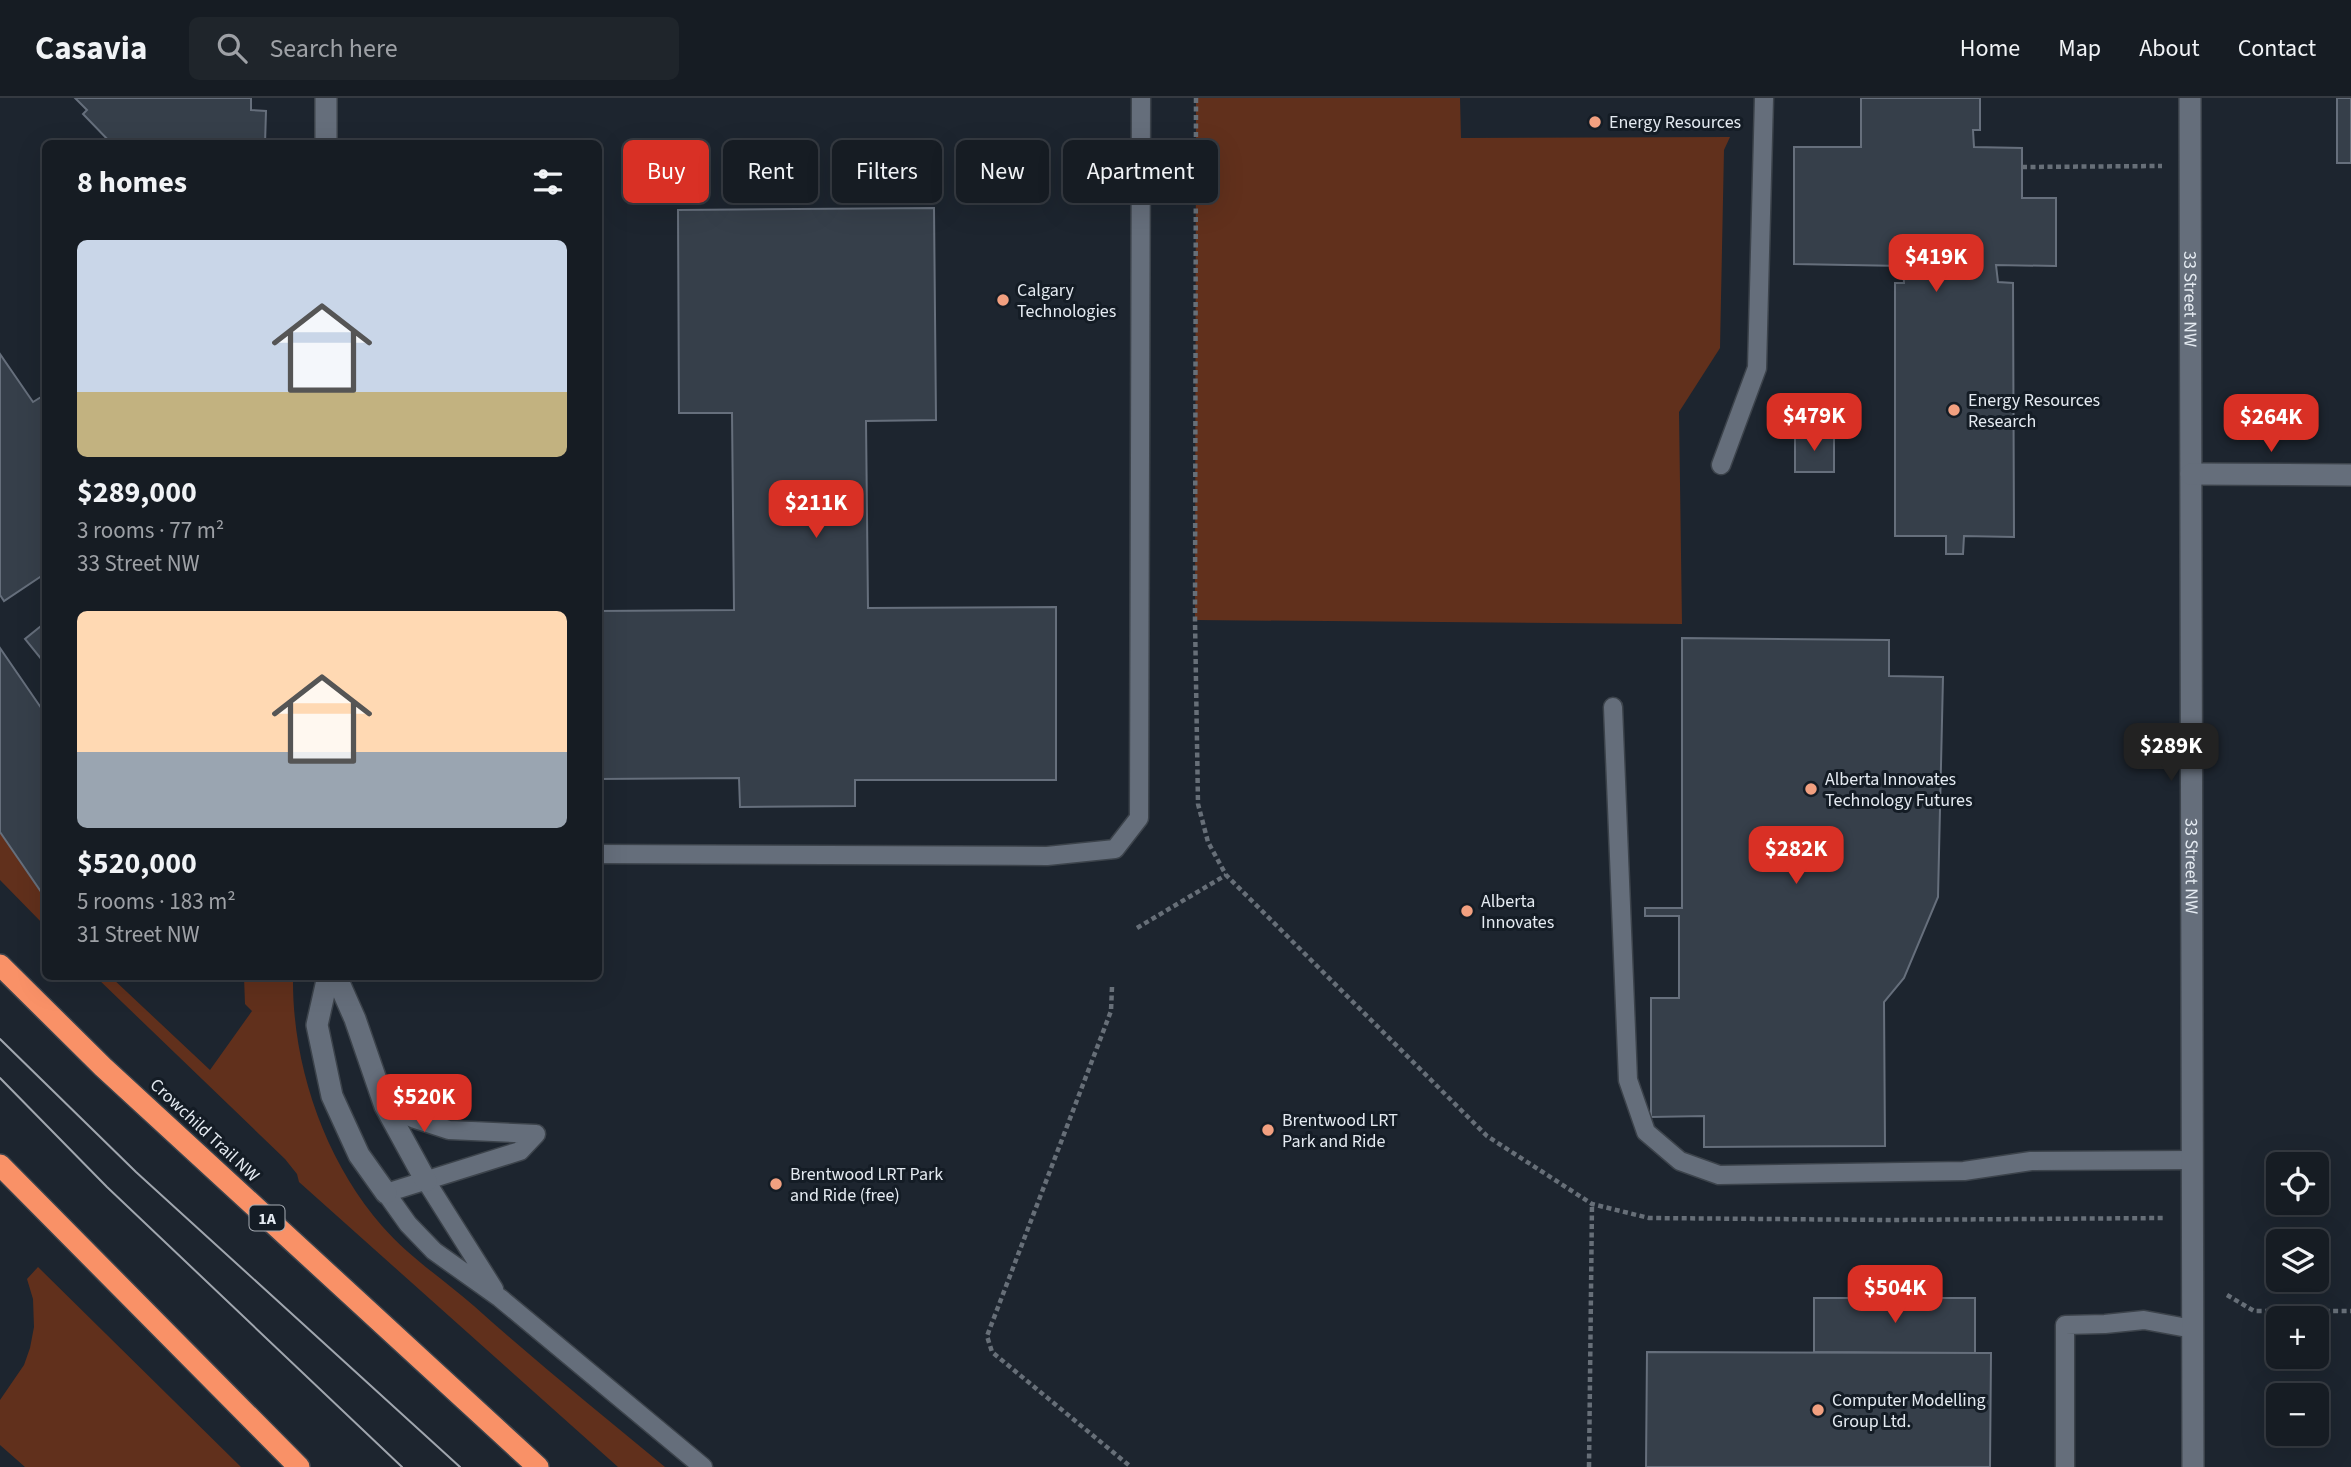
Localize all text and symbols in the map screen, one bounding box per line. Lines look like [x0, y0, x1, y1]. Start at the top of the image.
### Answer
search box [189, 17, 679, 80]
text: Casavia [35, 25, 147, 72]
icon: search [213, 29, 251, 67]
text: Search here [269, 30, 398, 67]
text: Home [1960, 31, 2020, 66]
text: Map [2058, 31, 2101, 66]
text: About [2139, 31, 2200, 66]
text: Contact [2238, 31, 2316, 66]
place label: Energy Resources [1609, 110, 1741, 135]
marker: Energy Resources [1587, 114, 1603, 130]
chip: Buy [623, 140, 709, 203]
chip: Rent [723, 140, 818, 203]
chip: Filters [832, 140, 942, 203]
chip: New [956, 140, 1049, 203]
chip: Apartment [1063, 140, 1218, 203]
text: 8 homes [77, 161, 187, 204]
icon: filters [529, 163, 567, 201]
pin: $419K [1887, 234, 1985, 294]
text: $419K [1905, 240, 1967, 273]
street label: 33 Street NW [2177, 251, 2203, 347]
place label: Calgary Technologies [1017, 278, 1116, 324]
icon: home [259, 285, 385, 411]
marker: Calgary Technologies [995, 292, 1011, 308]
place label: Energy Resources Research [1968, 388, 2100, 434]
pin: $479K [1765, 394, 1863, 453]
pin: $264K [2222, 394, 2320, 454]
text: $479K [1783, 399, 1845, 432]
text: $264K [2240, 400, 2302, 433]
marker: Energy Resources Research [1946, 402, 1962, 418]
text: $289,000 [77, 471, 197, 514]
pin: $211K [767, 480, 865, 540]
text: $211K [785, 486, 847, 519]
text: 3 rooms · 77 m² [77, 514, 224, 547]
text: 33 Street NW [77, 547, 200, 580]
icon: home [259, 656, 385, 782]
pin: $289K [2122, 724, 2220, 783]
text: $289K [2140, 729, 2202, 762]
place label: Alberta Innovates Technology Futures [1825, 767, 1973, 813]
marker: Alberta Innovates Technology Futures [1803, 781, 1819, 797]
street label: 33 Street NW [2179, 818, 2204, 914]
pin: $282K [1747, 826, 1845, 886]
text: $282K [1765, 832, 1827, 865]
text: $520,000 [77, 842, 197, 885]
text: 5 rooms · 183 m² [77, 885, 236, 918]
place label: Alberta Innovates [1481, 889, 1554, 935]
marker: Alberta Innovates [1459, 903, 1475, 919]
text: 31 Street NW [77, 918, 200, 951]
street label: Crowchild Trail NW [144, 1073, 265, 1188]
pin: $520K [375, 1074, 473, 1134]
text: $520K [393, 1080, 455, 1113]
place label: Brentwood LRT Park and Ride [1282, 1108, 1398, 1154]
marker: Brentwood LRT Park and Ride [1260, 1122, 1276, 1138]
map controls [2266, 1152, 2329, 1446]
button: locate [2266, 1152, 2329, 1215]
place label: Brentwood LRT Park and Ride (free) [790, 1162, 943, 1208]
marker: Brentwood LRT Park and Ride (free) [768, 1176, 784, 1192]
road number: 1A [250, 1206, 284, 1230]
button: layers [2266, 1229, 2329, 1292]
pin: $504K [1846, 1266, 1944, 1325]
text: $504K [1864, 1271, 1926, 1304]
button: + [2266, 1306, 2329, 1369]
button: − [2266, 1383, 2329, 1446]
place label: Computer Modelling Group Ltd. [1832, 1388, 1986, 1434]
marker: Computer Modelling Group Ltd. [1810, 1402, 1826, 1418]

